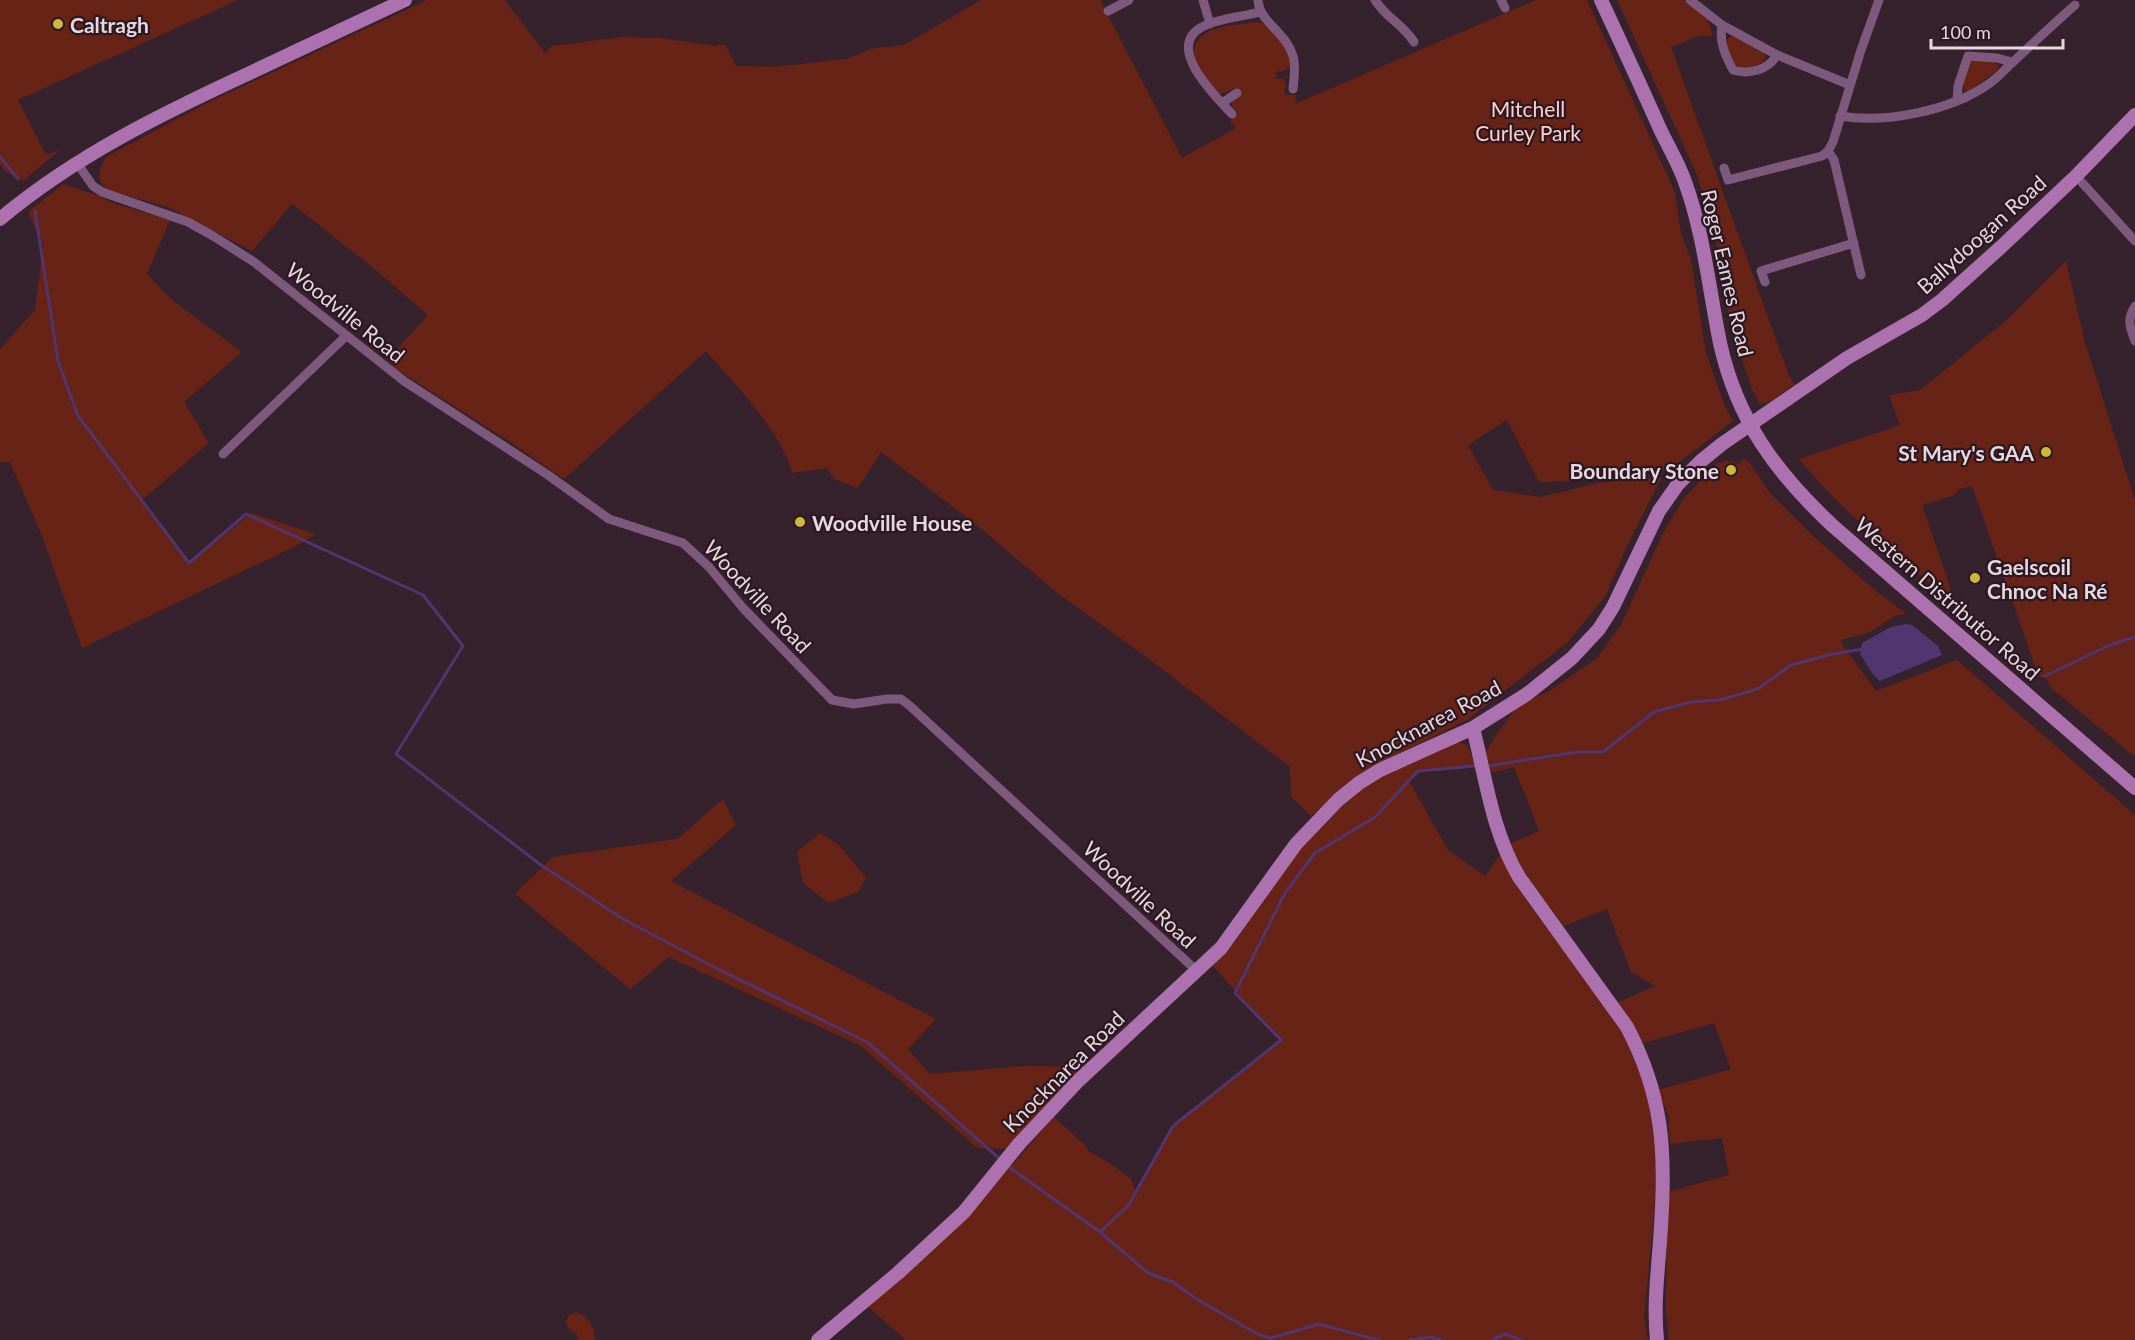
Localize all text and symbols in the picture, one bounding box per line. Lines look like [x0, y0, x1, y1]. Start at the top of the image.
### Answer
place label: Caltragh [70, 12, 149, 37]
scale bar [1931, 12, 2063, 50]
marker: Caltragh [51, 17, 65, 31]
text: 100 m [1940, 21, 1991, 43]
park label: Mitchell Curley Park [1475, 96, 1581, 145]
street label: Ballydoogan Road [1911, 170, 2051, 298]
street label: Roger Eames Road [1697, 187, 1759, 359]
street label: Woodville Road [282, 257, 410, 367]
place label: St Mary's GAA [1898, 440, 2034, 465]
marker: St Mary's GAA [2039, 445, 2053, 459]
place label: Boundary Stone [1570, 458, 1719, 483]
marker: Boundary Stone [1724, 463, 1738, 477]
place label: Woodville House [812, 510, 972, 535]
street label: Western Distributor Road [1851, 511, 2045, 685]
marker: Woodville House [793, 515, 807, 529]
street label: Woodville Road [699, 534, 817, 658]
place label: Gaelscoil Chnoc Na Ré [1987, 554, 2108, 603]
marker: Gaelscoil Chnoc Na Ré [1968, 571, 1982, 585]
street label: Knocknarea Road [1351, 674, 1505, 772]
street label: Woodville Road [1078, 835, 1202, 953]
street label: Knocknarea Road [997, 1005, 1129, 1137]

